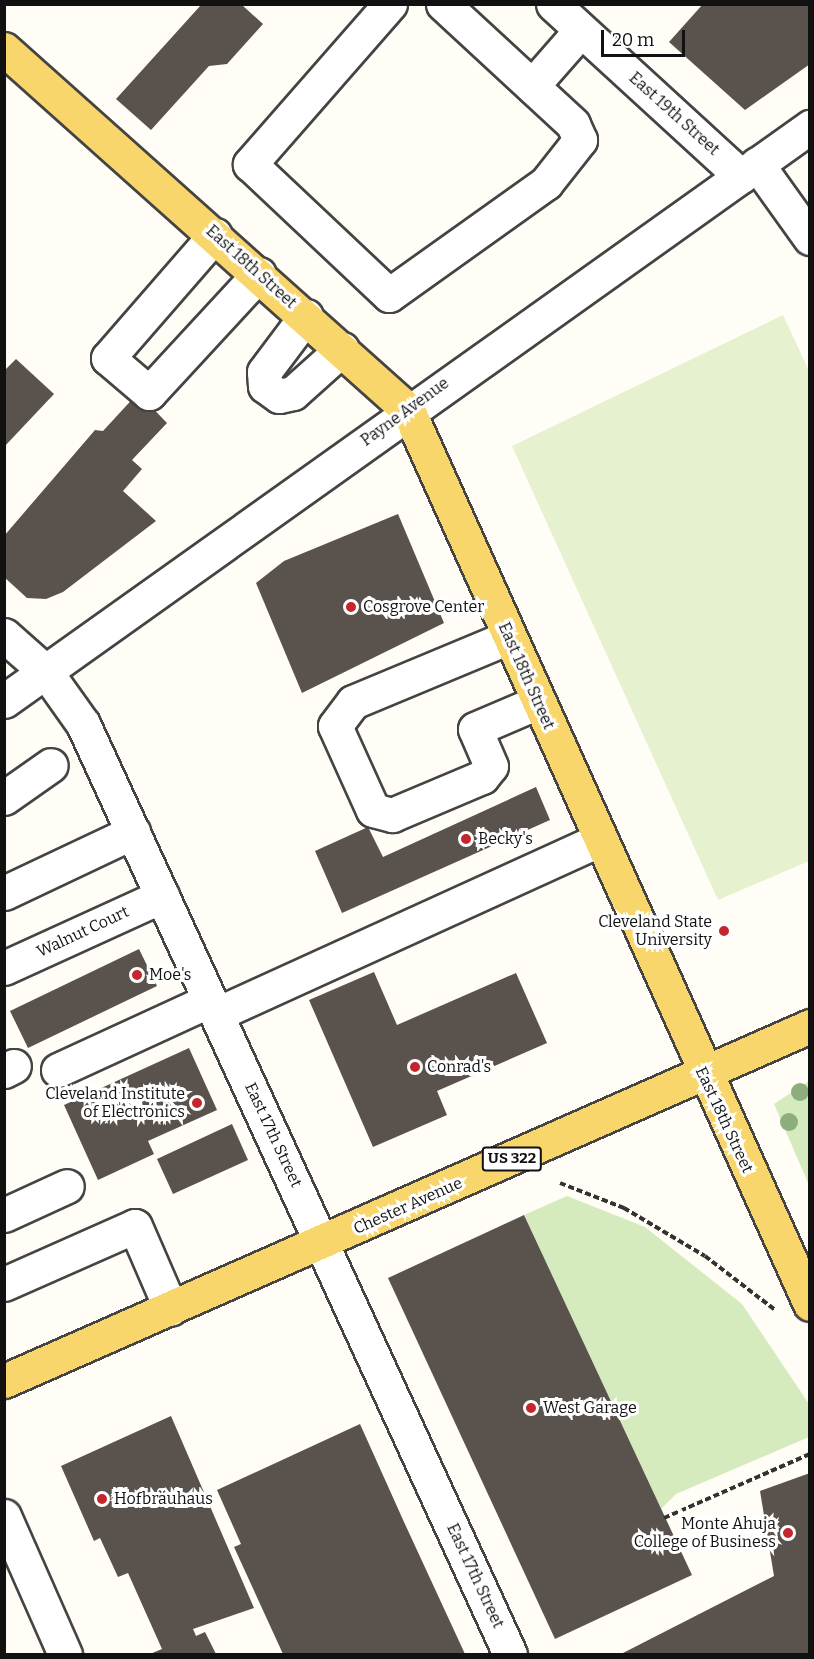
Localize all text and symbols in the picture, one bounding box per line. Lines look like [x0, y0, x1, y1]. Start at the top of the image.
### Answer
scale bar [604, 18, 688, 56]
text: 20 m [612, 29, 654, 51]
street label: East 19th Street [625, 68, 723, 160]
street label: East 18th Street [202, 221, 300, 313]
street label: Payne Avenue [357, 374, 453, 450]
place label: Cosgrove Center [363, 597, 484, 617]
marker: Cosgrove Center [344, 600, 358, 614]
street label: East 18th Street [494, 620, 558, 732]
place label: Becky's [478, 829, 533, 849]
marker: Becky's [459, 832, 473, 846]
street label: Walnut Court [34, 902, 132, 962]
place label: Cleveland State University [598, 912, 712, 950]
marker: Cleveland State University [717, 924, 731, 938]
place label: Moe's [149, 965, 192, 985]
marker: Moe's [130, 968, 144, 982]
place label: Conrad's [427, 1057, 491, 1077]
marker: Conrad's [408, 1060, 422, 1074]
street label: East 18th Street [691, 1064, 757, 1176]
street label: East 17th Street [240, 1080, 306, 1190]
place label: Cleveland Institute of Electronics [45, 1084, 185, 1122]
marker: Cleveland Institute of Electronics [190, 1096, 204, 1110]
road number: US 322 [480, 1147, 544, 1171]
street label: Chester Avenue [351, 1173, 465, 1239]
place label: West Garage [543, 1398, 637, 1418]
marker: West Garage [524, 1401, 538, 1415]
place label: Hofbräuhaus [114, 1489, 213, 1509]
marker: Hofbräuhaus [95, 1492, 109, 1506]
place label: Monte Ahuja College of Business [634, 1514, 776, 1552]
street label: East 17th Street [442, 1521, 508, 1631]
marker: Monte Ahuja College of Business [781, 1526, 795, 1540]

